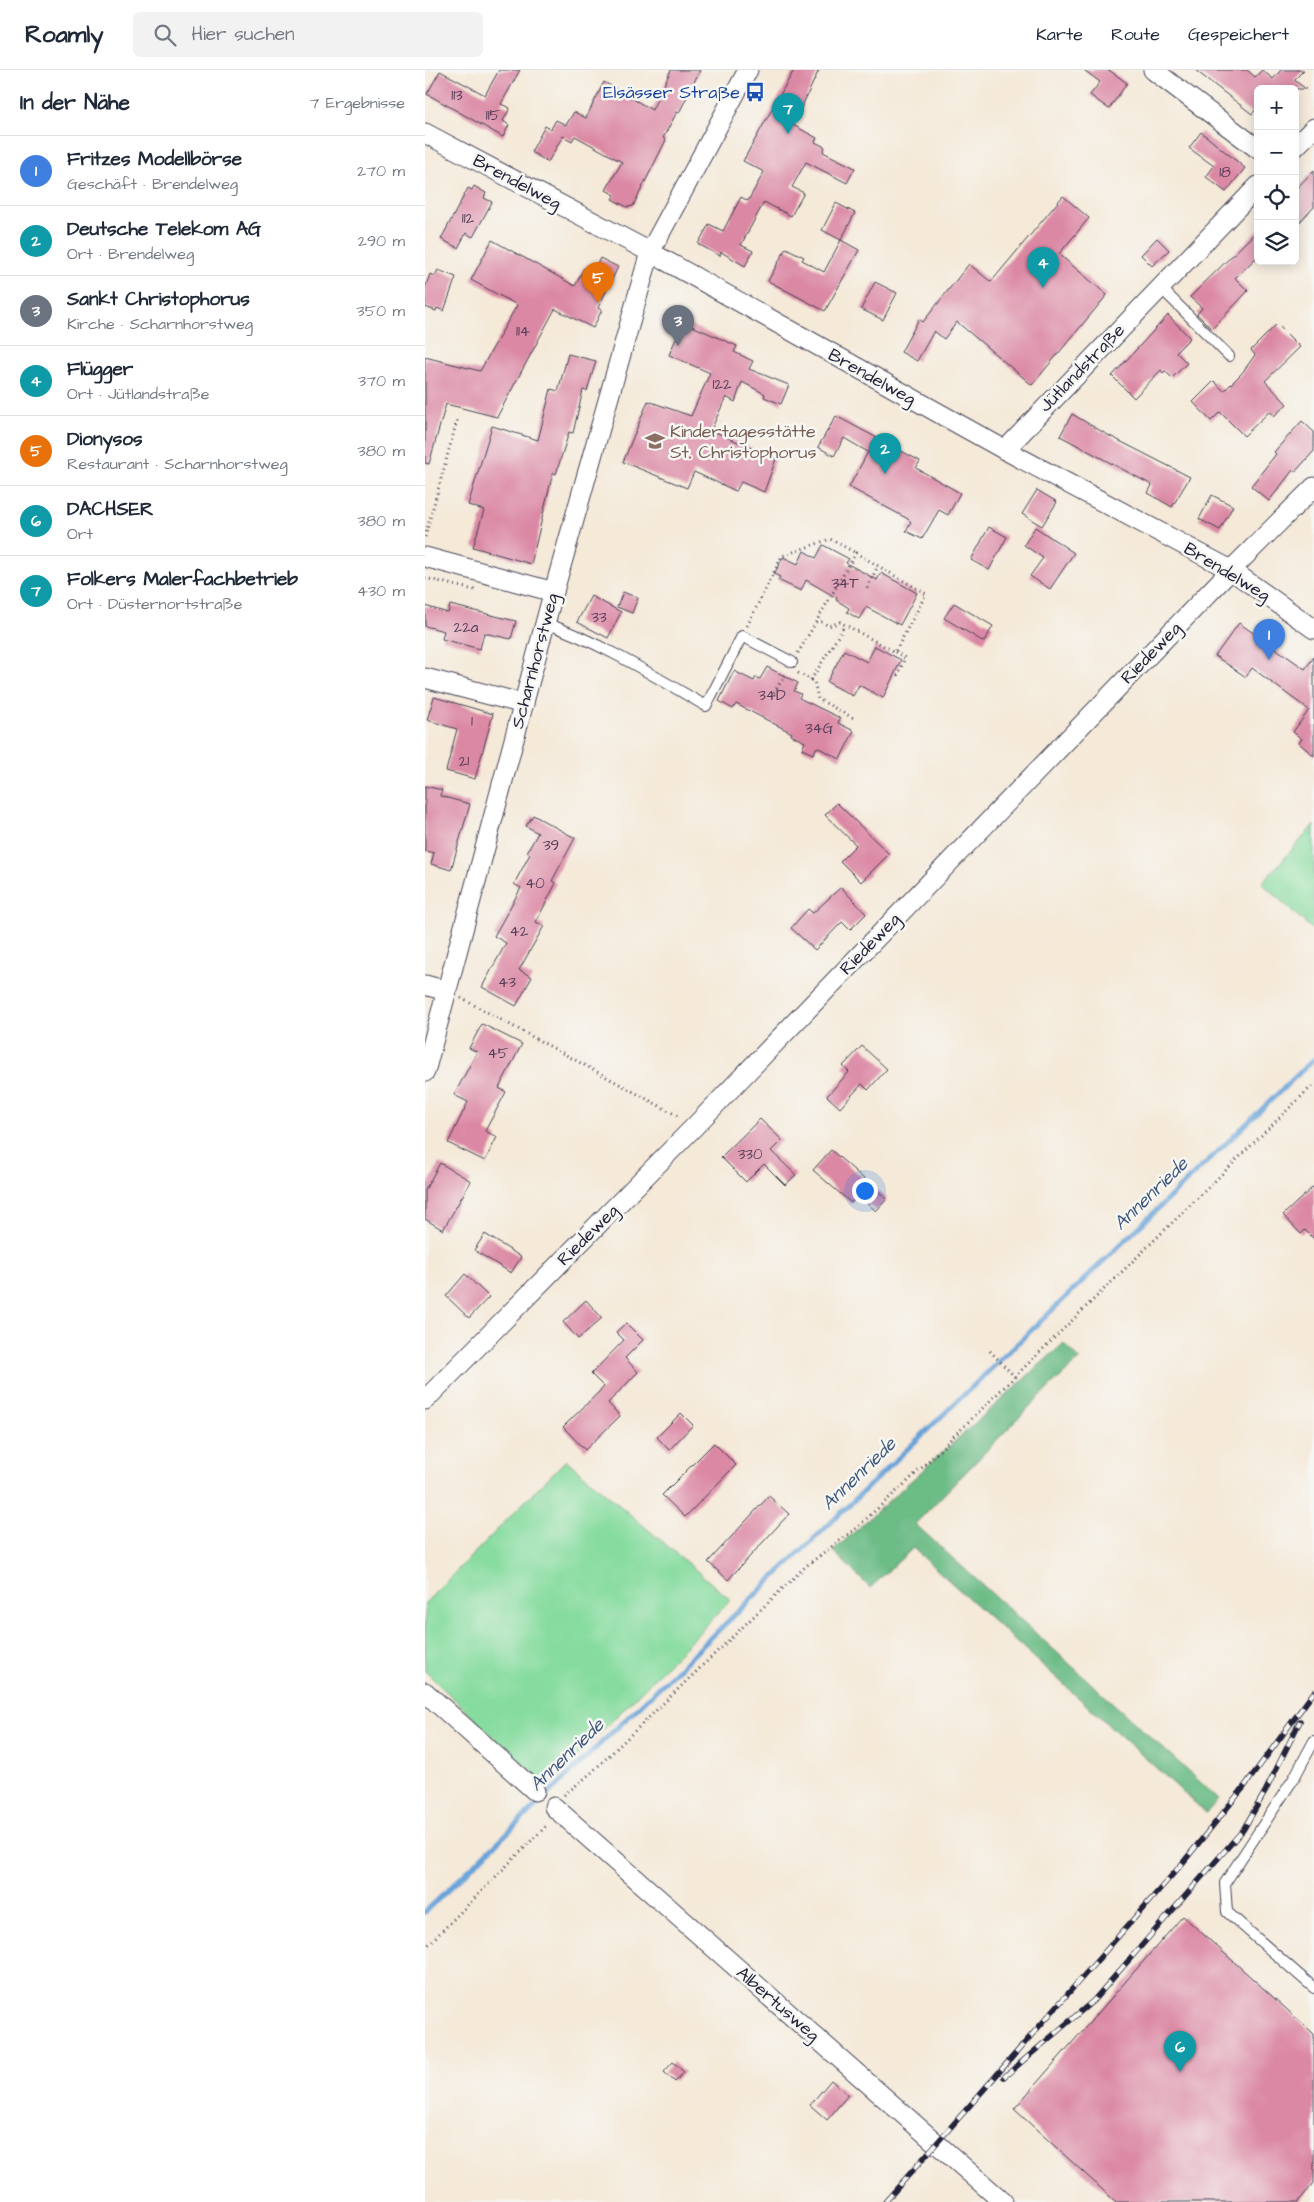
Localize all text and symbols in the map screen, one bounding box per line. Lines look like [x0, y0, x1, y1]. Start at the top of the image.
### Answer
search box [133, 12, 483, 57]
text: Roamly [25, 18, 103, 52]
icon: search [151, 21, 179, 49]
text: Hier suchen [191, 21, 295, 48]
text: Karte [1036, 22, 1083, 47]
text: Route [1111, 22, 1160, 47]
text: Gespeichert [1188, 22, 1289, 47]
place label: Elsässer Straße [603, 80, 740, 105]
bus stop icon: Elsässer Straße [744, 81, 766, 103]
house number: 113 [451, 85, 463, 106]
map controls [1254, 85, 1299, 265]
button: + [1254, 85, 1299, 130]
text: In der Nähe [20, 88, 130, 117]
text: 7 Ergebnisse [309, 92, 405, 114]
pin: 7 [772, 93, 804, 134]
house number: 115 [486, 105, 501, 126]
button: − [1254, 130, 1299, 175]
text: Fritzes Modellbörse [67, 146, 242, 173]
street label: Brendelweg [468, 148, 566, 217]
text: 1 [35, 160, 37, 182]
text: 270 m [357, 160, 405, 182]
house number: 18 [1219, 162, 1231, 183]
text: Geschäft · Brendelweg [67, 173, 238, 195]
button: locate [1254, 175, 1299, 220]
house number: 112 [462, 208, 475, 229]
text: Deutsche Telekom AG [67, 216, 261, 243]
button: layers [1254, 220, 1299, 265]
text: 2 [31, 230, 41, 252]
text: 290 m [358, 230, 405, 252]
text: Ort · Brendelweg [67, 243, 194, 265]
pin: 4 [1027, 247, 1059, 288]
pin: 5 [582, 262, 614, 303]
text: Sankt Christophorus [67, 286, 250, 313]
text: 3 [32, 300, 40, 322]
text: 350 m [357, 300, 405, 322]
pin: 3 [662, 305, 694, 346]
text: Kirche · Scharnhorstweg [67, 313, 253, 335]
street label: Jütlandstraße [1033, 318, 1131, 418]
house number: 114 [516, 321, 530, 342]
street label: Brendelweg [823, 343, 920, 412]
text: Flügger [67, 356, 133, 383]
text: 4 [31, 370, 41, 392]
text: 370 m [358, 370, 405, 392]
house number: 122 [712, 374, 732, 395]
text: Ort · Jütlandstraße [67, 383, 210, 405]
place label: Kindertagesstätte St. Christophorus [670, 419, 817, 465]
text: Dionysos [67, 426, 143, 453]
school or university icon: Kindertagesstätte St. Christophorus [644, 430, 666, 452]
pin: 2 [869, 433, 901, 474]
text: 5 [30, 440, 42, 462]
text: 380 m [358, 440, 405, 462]
text: Restaurant · Scharnhorstweg [67, 453, 288, 475]
text: DACHSER [67, 496, 153, 523]
text: 6 [31, 510, 41, 532]
text: 380 m [358, 510, 405, 532]
text: Ort [67, 523, 93, 545]
street label: Brendelweg [1179, 536, 1275, 609]
text: Folkers Malerfachbetrieb [67, 566, 298, 593]
house number: 34T [831, 573, 859, 594]
text: 7 [31, 580, 41, 602]
text: 430 m [357, 580, 405, 602]
street label: Scharnhorstweg [505, 591, 566, 732]
text: Ort · Düsternortstraße [67, 593, 242, 615]
house number: 33 [591, 607, 607, 628]
street label: Riedeweg [1115, 616, 1188, 690]
house number: 22a [454, 617, 479, 638]
pin: 1 [1253, 619, 1285, 660]
house number: 34D [758, 685, 786, 706]
house number: 1 [471, 711, 473, 732]
house number: 34G [805, 718, 834, 739]
house number: 21 [459, 751, 469, 772]
house number: 39 [543, 835, 559, 856]
house number: 40 [525, 873, 545, 894]
street label: Riedeweg [834, 907, 907, 981]
house number: 42 [510, 921, 529, 942]
house number: 43 [498, 972, 516, 993]
house number: 45 [488, 1043, 509, 1064]
house number: 330 [738, 1144, 763, 1165]
water label: Annenriede [1108, 1150, 1196, 1237]
your location [852, 1178, 878, 1204]
street label: Riedeweg [552, 1199, 625, 1272]
water label: Annenriede [816, 1430, 904, 1517]
water label: Annenriede [524, 1711, 612, 1798]
street label: Albertusweg [730, 1961, 825, 2048]
pin: 6 [1164, 2031, 1196, 2072]

